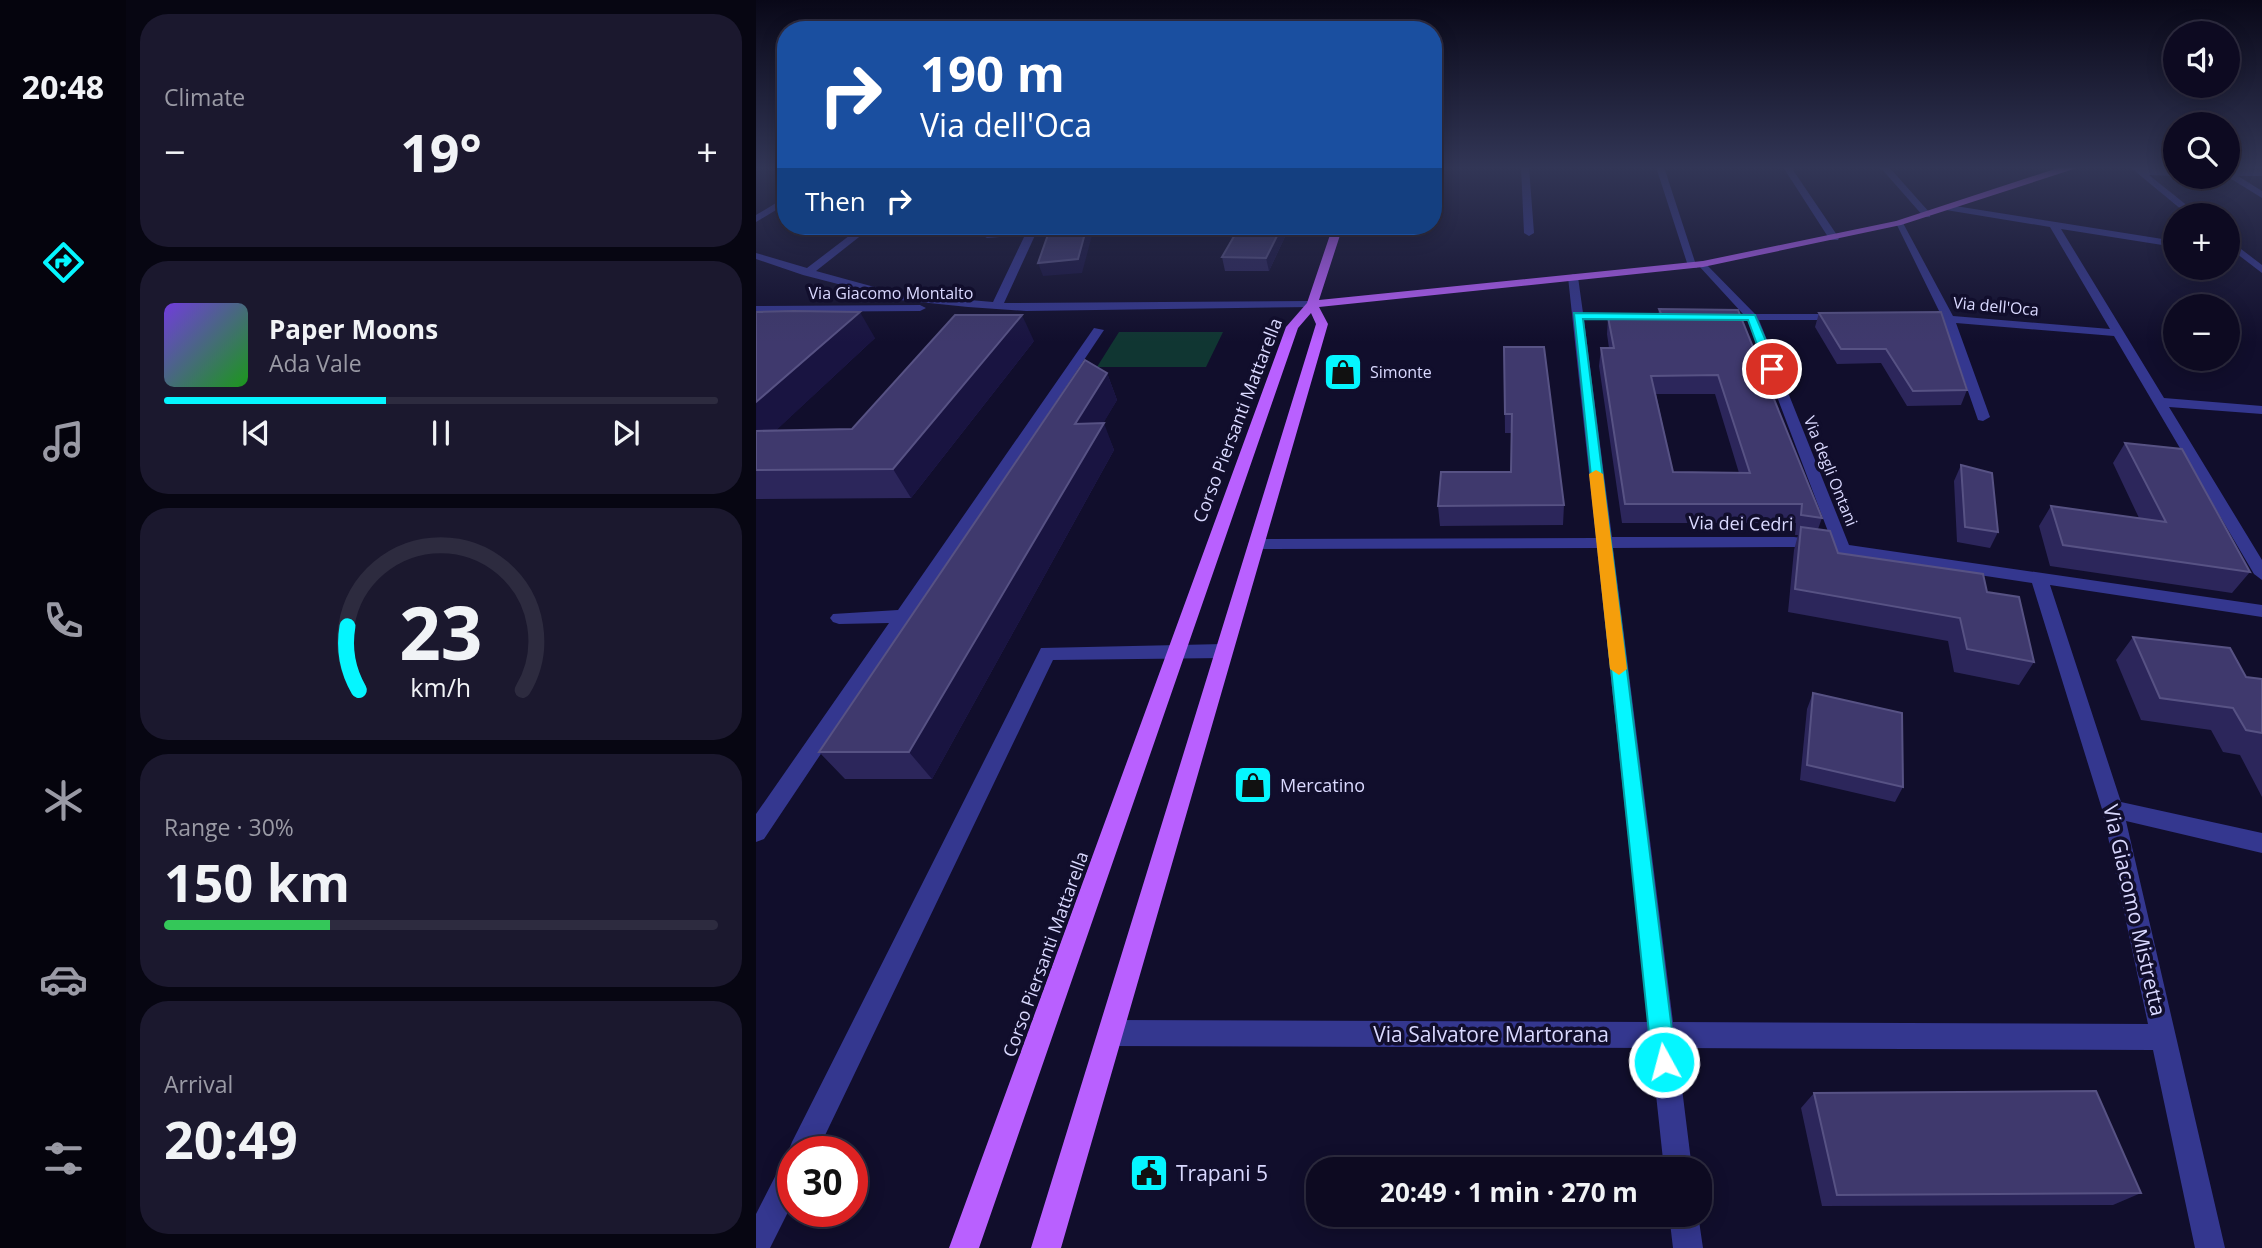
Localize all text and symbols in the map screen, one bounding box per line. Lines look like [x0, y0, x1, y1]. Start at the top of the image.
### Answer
map controls [2163, 21, 2240, 371]
button: sound [2163, 21, 2240, 98]
text: 190 m [920, 40, 1065, 106]
icon: right [805, 49, 896, 140]
text: 20:48 [22, 65, 104, 108]
text: Climate [164, 81, 245, 113]
text: Via dell'Oca [920, 103, 1092, 146]
button: search [2163, 112, 2240, 189]
text: 19° [400, 116, 482, 187]
text: − [164, 125, 186, 177]
text: + [696, 125, 718, 177]
icon: right [880, 182, 918, 220]
text: Then [805, 183, 866, 219]
button: + [2163, 203, 2240, 280]
icon: directions [39, 238, 88, 287]
street label: Via Giacomo Montalto [809, 282, 973, 304]
street label: Via dell'Oca [1952, 291, 2040, 321]
button: − [2163, 294, 2240, 371]
text: Paper Moons [269, 311, 438, 347]
street label: Corso Piersanti Mattarella [1187, 314, 1287, 526]
pin [1742, 339, 1802, 399]
text: Ada Vale [269, 347, 362, 379]
icon: arrive [1753, 350, 1791, 388]
shop icon: Simonte [1322, 351, 1364, 393]
place label: Simonte [1370, 361, 1432, 383]
street label: Via degli Ontani [1799, 413, 1863, 529]
icon: previous [237, 414, 275, 452]
icon: pause [422, 414, 460, 452]
icon: next [607, 414, 645, 452]
icon: music [39, 417, 88, 466]
street label: Via dei Cedri [1688, 510, 1794, 536]
text: 23 [399, 582, 483, 681]
icon: phone [39, 596, 88, 645]
text: km/h [411, 670, 471, 704]
shop icon: Mercatino [1232, 764, 1274, 806]
place label: Mercatino [1280, 773, 1365, 797]
icon: climate [39, 776, 88, 825]
street label: Via Giacomo Mistretta [2097, 802, 2173, 1018]
text: Range · 30% [164, 811, 294, 843]
text: 150 km [164, 846, 350, 917]
street label: Corso Piersanti Mattarella [997, 848, 1093, 1060]
icon: car [39, 955, 88, 1004]
street label: Via Salvatore Martorana [1373, 1020, 1609, 1048]
position arrow [1627, 1025, 1701, 1099]
text: Arrival [164, 1068, 233, 1100]
text: 20:49 [164, 1103, 298, 1174]
icon: filters [39, 1134, 88, 1183]
speed limit sign: 30 [777, 1136, 868, 1227]
public building icon: Trapani 5 [1128, 1152, 1170, 1194]
place label: Trapani 5 [1176, 1159, 1268, 1187]
text: 20:49 · 1 min · 270 m [1380, 1174, 1638, 1210]

